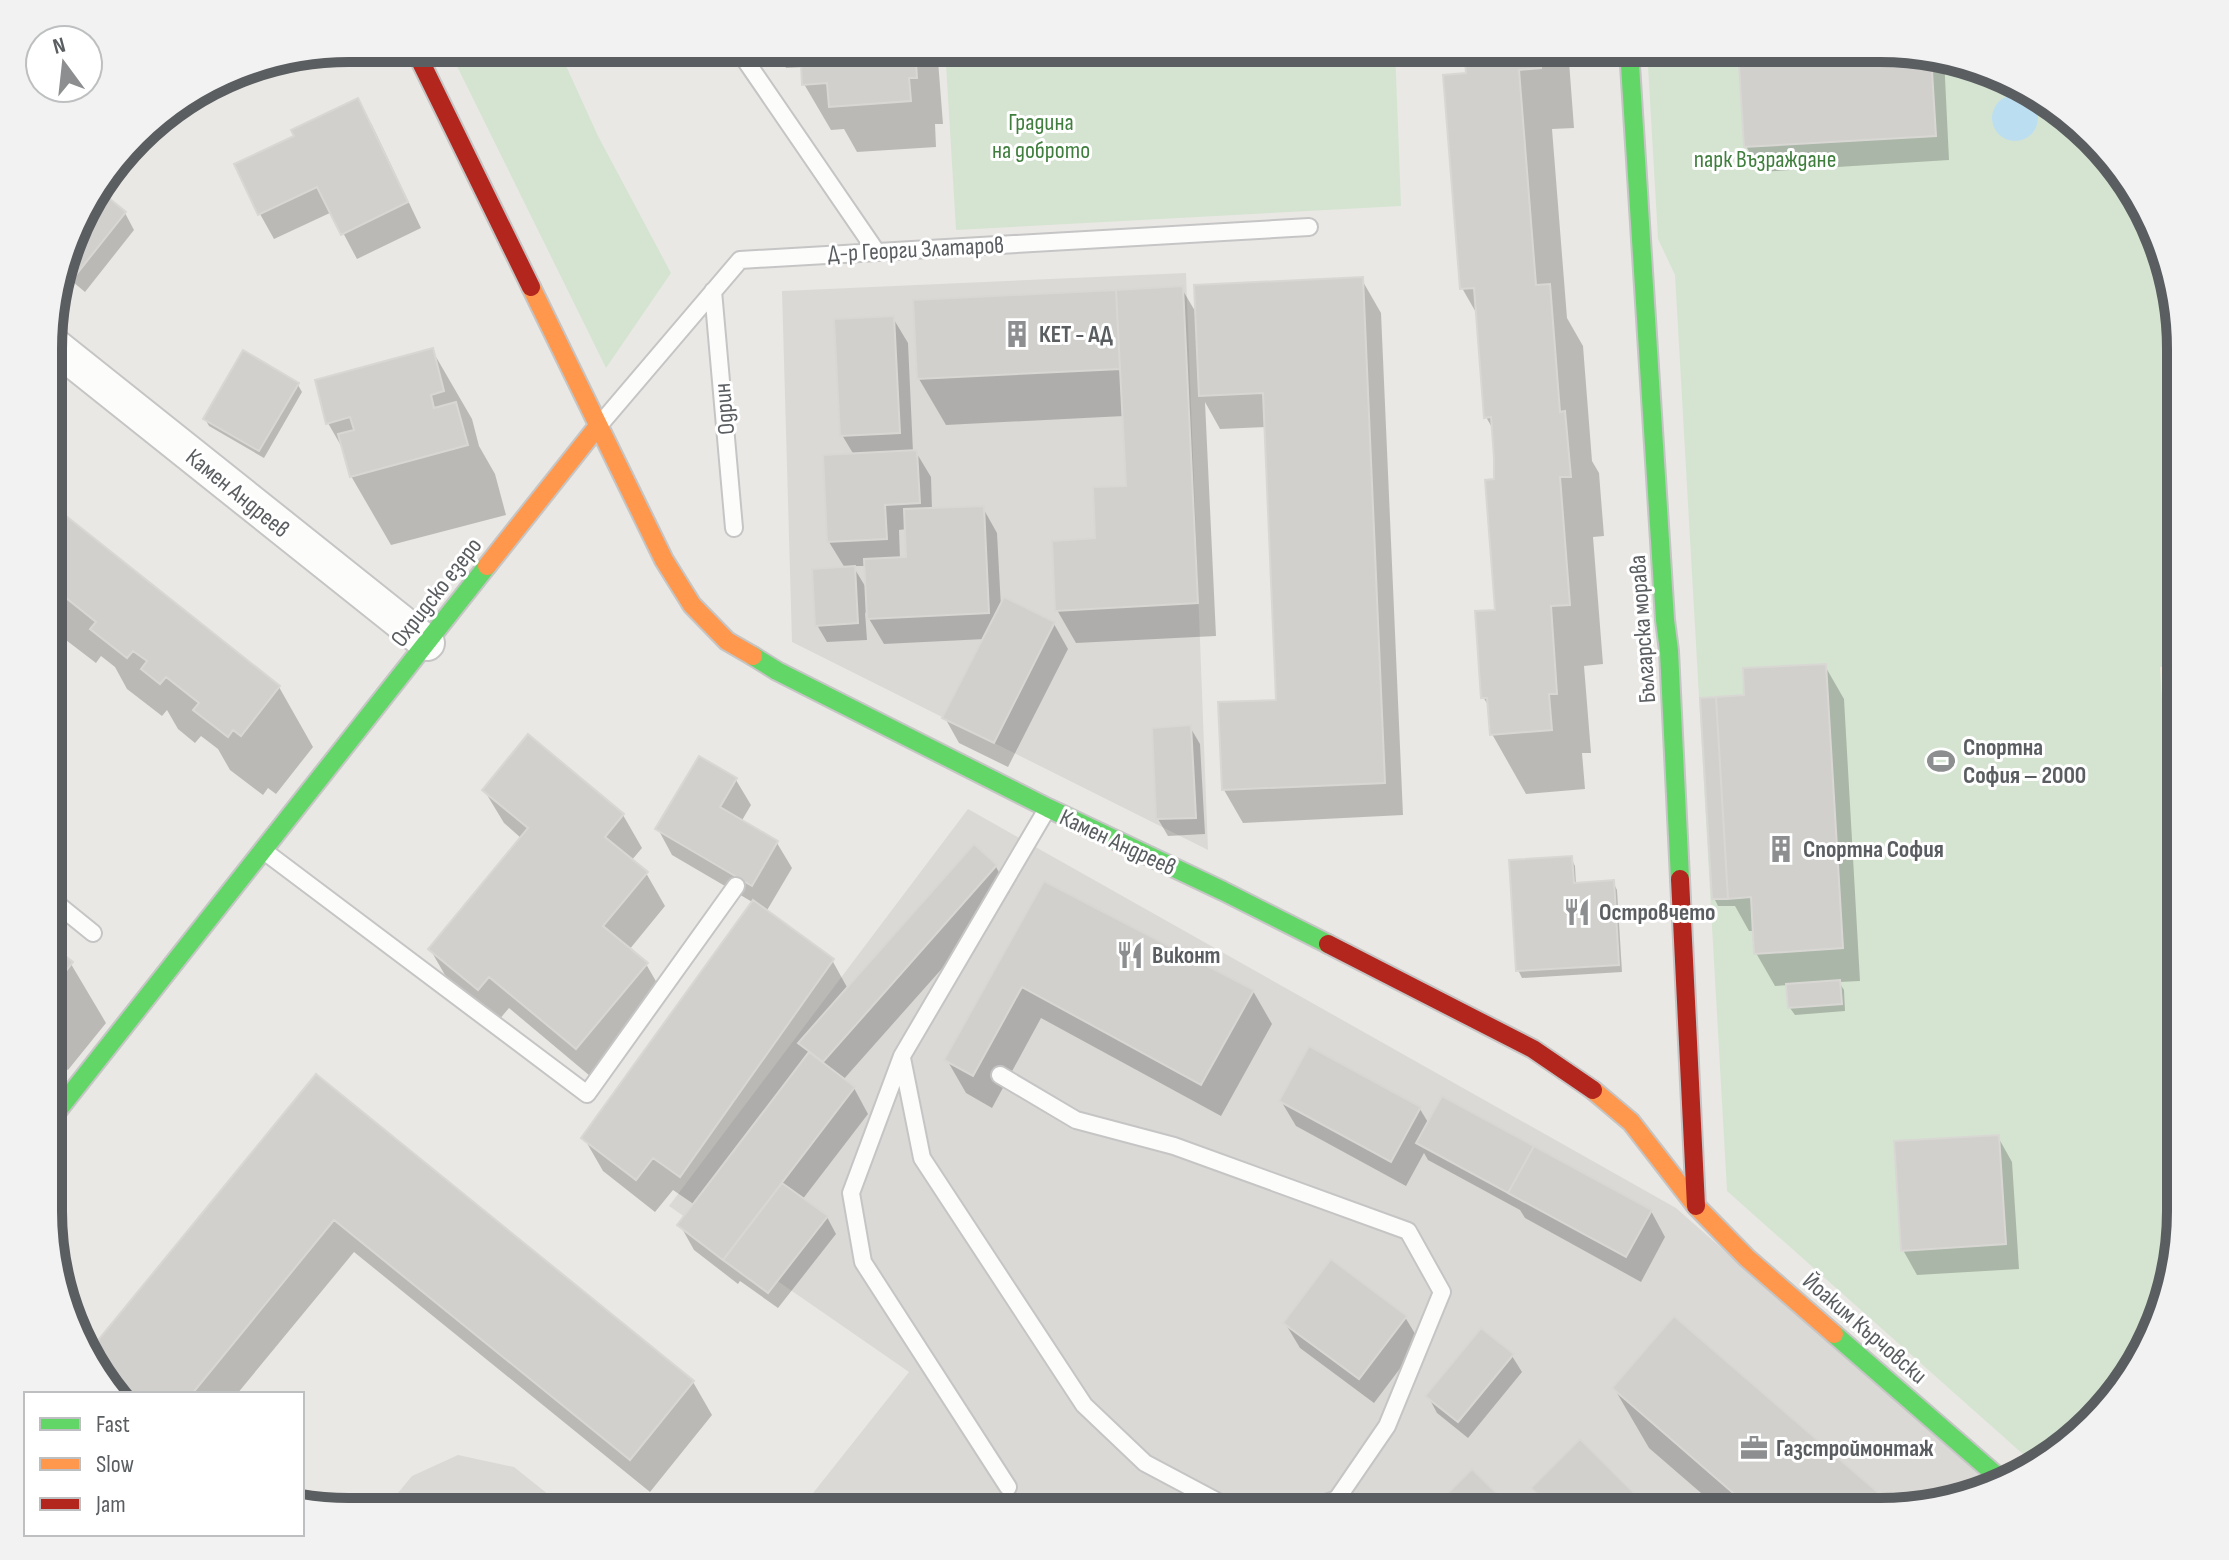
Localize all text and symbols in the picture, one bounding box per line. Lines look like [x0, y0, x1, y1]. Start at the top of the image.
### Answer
north arrow [24, 24, 104, 104]
text: N [50, 32, 68, 61]
park label: Градина на доброто [992, 108, 1090, 165]
park label: парк Възраждане [1694, 145, 1836, 174]
street label: Д-р Георги Златаров [827, 230, 1005, 269]
building icon: КЕТ - АД [1002, 319, 1032, 349]
place label: КЕТ - АД [1039, 320, 1113, 349]
street label: Одрин [708, 382, 741, 436]
street label: Камен Андреев [180, 443, 295, 544]
street label: Охридско езеро [385, 532, 488, 653]
street label: Българска морава [1623, 554, 1662, 704]
place label: Спортна София – 2000 [1963, 733, 2086, 790]
sports icon: Спортна София – 2000 [1926, 746, 1956, 776]
street label: Камен Андреев [1055, 803, 1181, 882]
building icon: Спортна София [1766, 834, 1796, 864]
place label: Спортна София [1803, 835, 1944, 864]
restaurant icon: Островчето [1562, 897, 1592, 927]
place label: Островчето [1599, 898, 1716, 927]
restaurant icon: Виконт [1115, 940, 1145, 970]
place label: Виконт [1152, 941, 1221, 970]
street label: Йоаким Кърчовски [1797, 1267, 1933, 1390]
legend [24, 1392, 304, 1536]
text: Fast [96, 1410, 130, 1439]
office icon: Газстроймонтаж [1739, 1433, 1769, 1463]
place label: Газстроймонтаж [1776, 1434, 1934, 1463]
text: Slow [96, 1450, 134, 1479]
text: Jam [95, 1490, 126, 1519]

